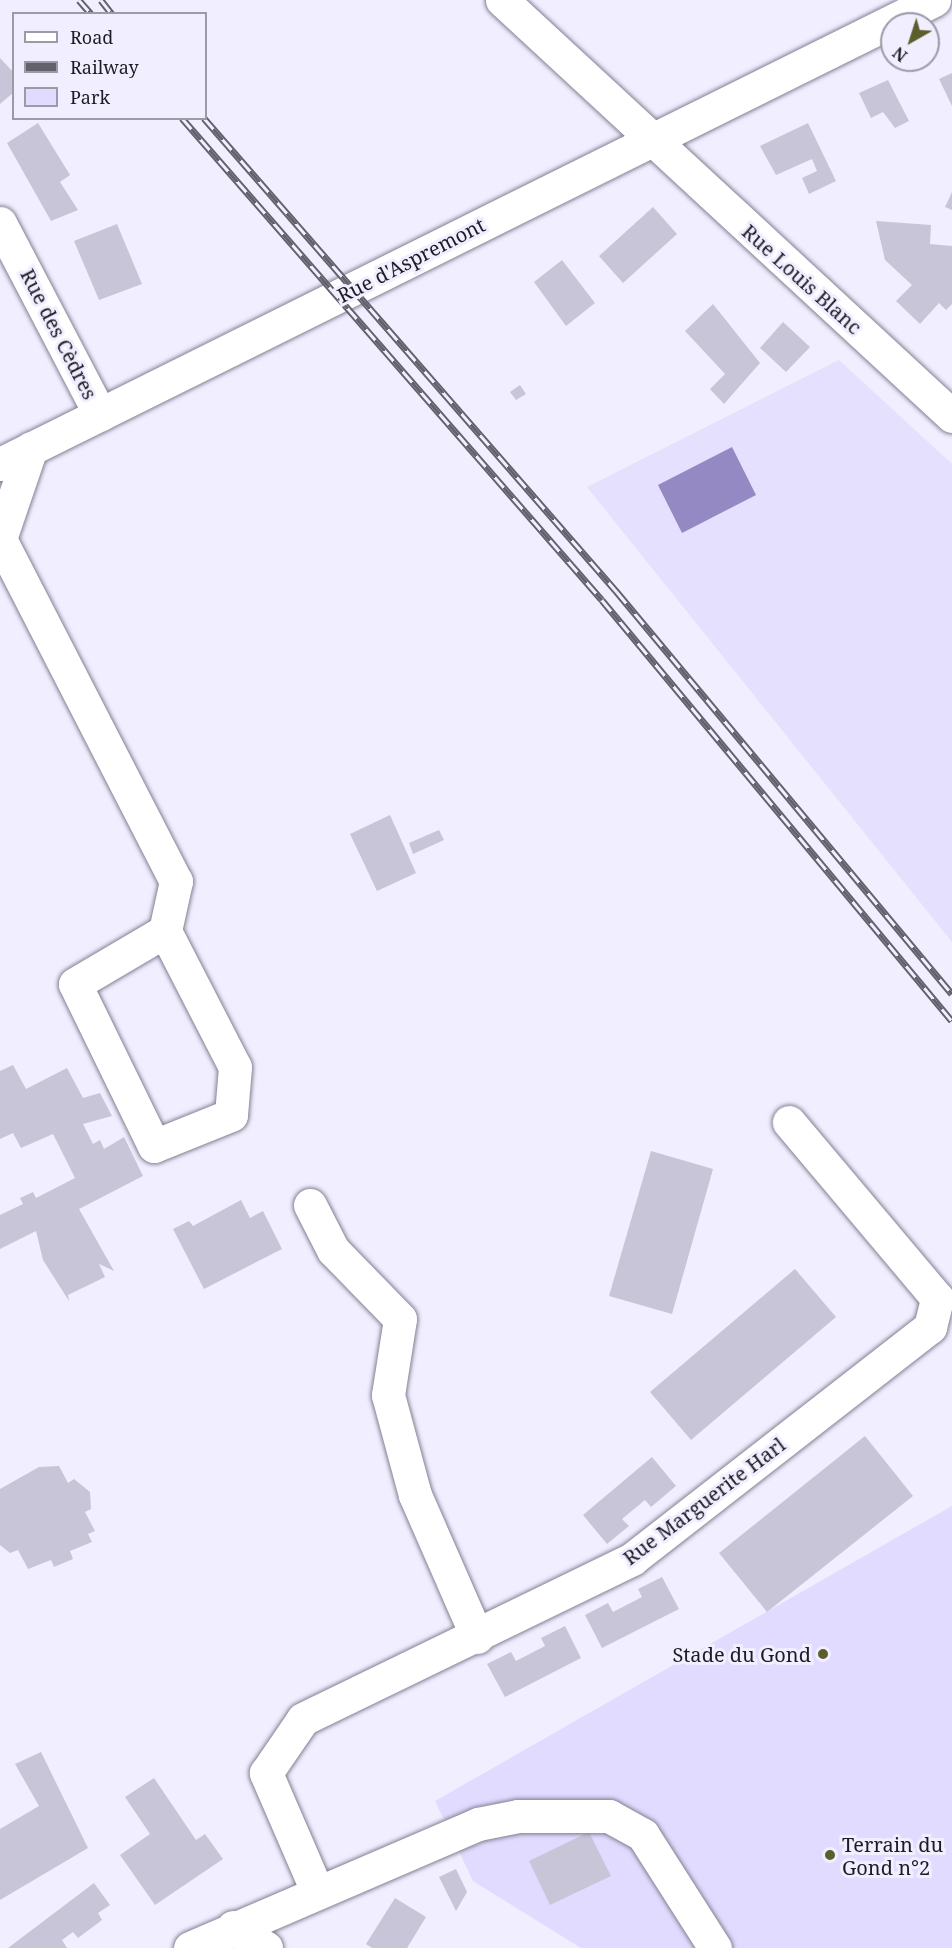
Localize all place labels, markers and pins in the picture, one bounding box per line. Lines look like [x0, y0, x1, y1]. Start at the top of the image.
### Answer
place label: Stade du Gond [672, 1642, 811, 1666]
marker: Stade du Gond [816, 1647, 830, 1661]
place label: Terrain du Gond n°2 [842, 1832, 943, 1879]
marker: Terrain du Gond n°2 [823, 1848, 837, 1862]

